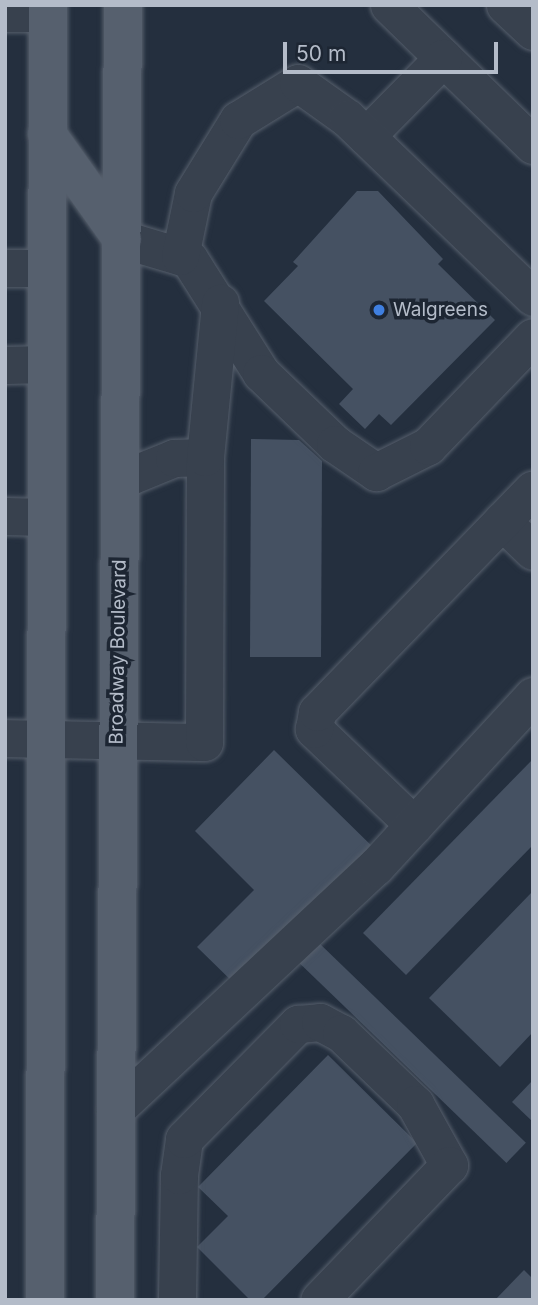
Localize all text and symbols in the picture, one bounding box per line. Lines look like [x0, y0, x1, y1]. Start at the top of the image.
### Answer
scale bar [286, 28, 501, 72]
text: 50 m [296, 41, 346, 66]
place label: Walgreens [393, 299, 488, 321]
marker: Walgreens [371, 302, 387, 318]
street label: Broadway Boulevard [105, 559, 131, 745]

